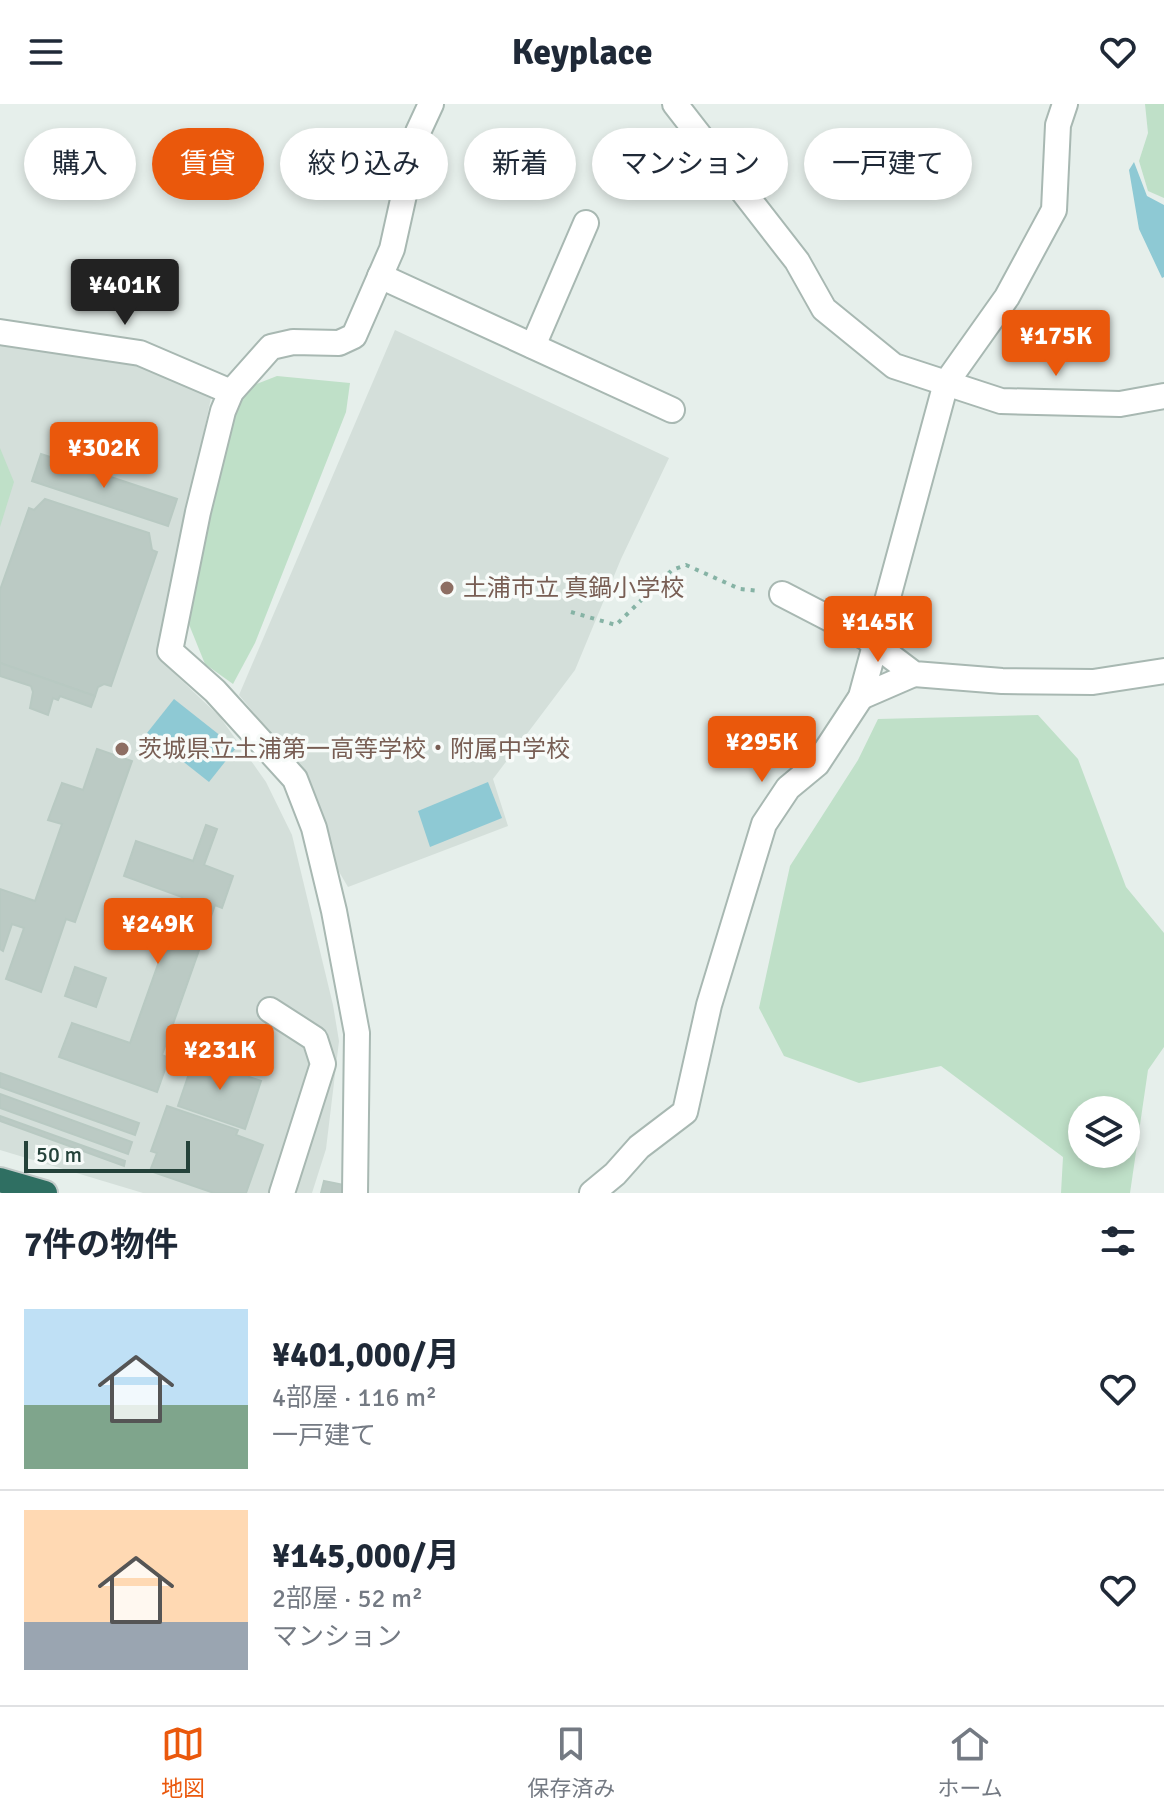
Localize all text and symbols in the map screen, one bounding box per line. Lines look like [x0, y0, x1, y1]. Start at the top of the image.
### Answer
icon: menu [24, 30, 68, 74]
text: Keyplace [511, 30, 653, 75]
icon: heart [1096, 30, 1140, 74]
chip: 購入 [24, 128, 136, 200]
chip: 賃貸 [152, 128, 264, 200]
chip: 絞り込み [280, 128, 448, 200]
chip: 新着 [464, 128, 576, 200]
chip: マンション [592, 128, 788, 200]
chip: 一戸建て [804, 128, 972, 200]
pin: ¥401K [69, 259, 181, 327]
text: ¥401K [89, 269, 161, 301]
pin: ¥175K [1000, 310, 1112, 378]
text: ¥175K [1020, 320, 1092, 352]
pin: ¥302K [48, 422, 160, 490]
text: ¥302K [68, 432, 140, 464]
place label: 土浦市立 真鍋小学校 [463, 573, 684, 603]
marker: 土浦市立 真鍋小学校 [438, 579, 456, 597]
pin: ¥145K [822, 596, 934, 664]
text: ¥145K [842, 606, 914, 638]
pin: ¥295K [706, 716, 818, 784]
text: ¥295K [726, 726, 798, 758]
place label: 茨城県立土浦第一高等学校・附属中学校 [138, 734, 570, 764]
marker: 茨城県立土浦第一高等学校・附属中学校 [113, 740, 131, 758]
pin: ¥249K [102, 898, 214, 966]
text: ¥249K [122, 908, 194, 940]
pin: ¥231K [164, 1024, 276, 1092]
text: ¥231K [184, 1034, 256, 1066]
map controls [1068, 1096, 1140, 1168]
button: layers [1068, 1096, 1140, 1168]
scale bar [24, 1137, 190, 1173]
text: 50 m [36, 1141, 82, 1168]
icon: filters [1096, 1219, 1140, 1263]
text: 7件の物件 [24, 1224, 178, 1266]
text: ¥401,000/月 [272, 1334, 460, 1376]
icon: home [88, 1341, 184, 1437]
icon: heart [1096, 1367, 1140, 1411]
text: 4部屋 · 116 m² [272, 1382, 437, 1414]
text: 一戸建て [272, 1420, 376, 1452]
text: ¥145,000/月 [272, 1535, 460, 1577]
icon: home [88, 1542, 184, 1638]
icon: heart [1096, 1568, 1140, 1612]
text: 2部屋 · 52 m² [272, 1583, 423, 1615]
text: マンション [272, 1621, 402, 1653]
tab: 地図 [161, 1722, 205, 1802]
tab: 保存済み [527, 1722, 615, 1802]
tab: ホーム [938, 1722, 1003, 1802]

